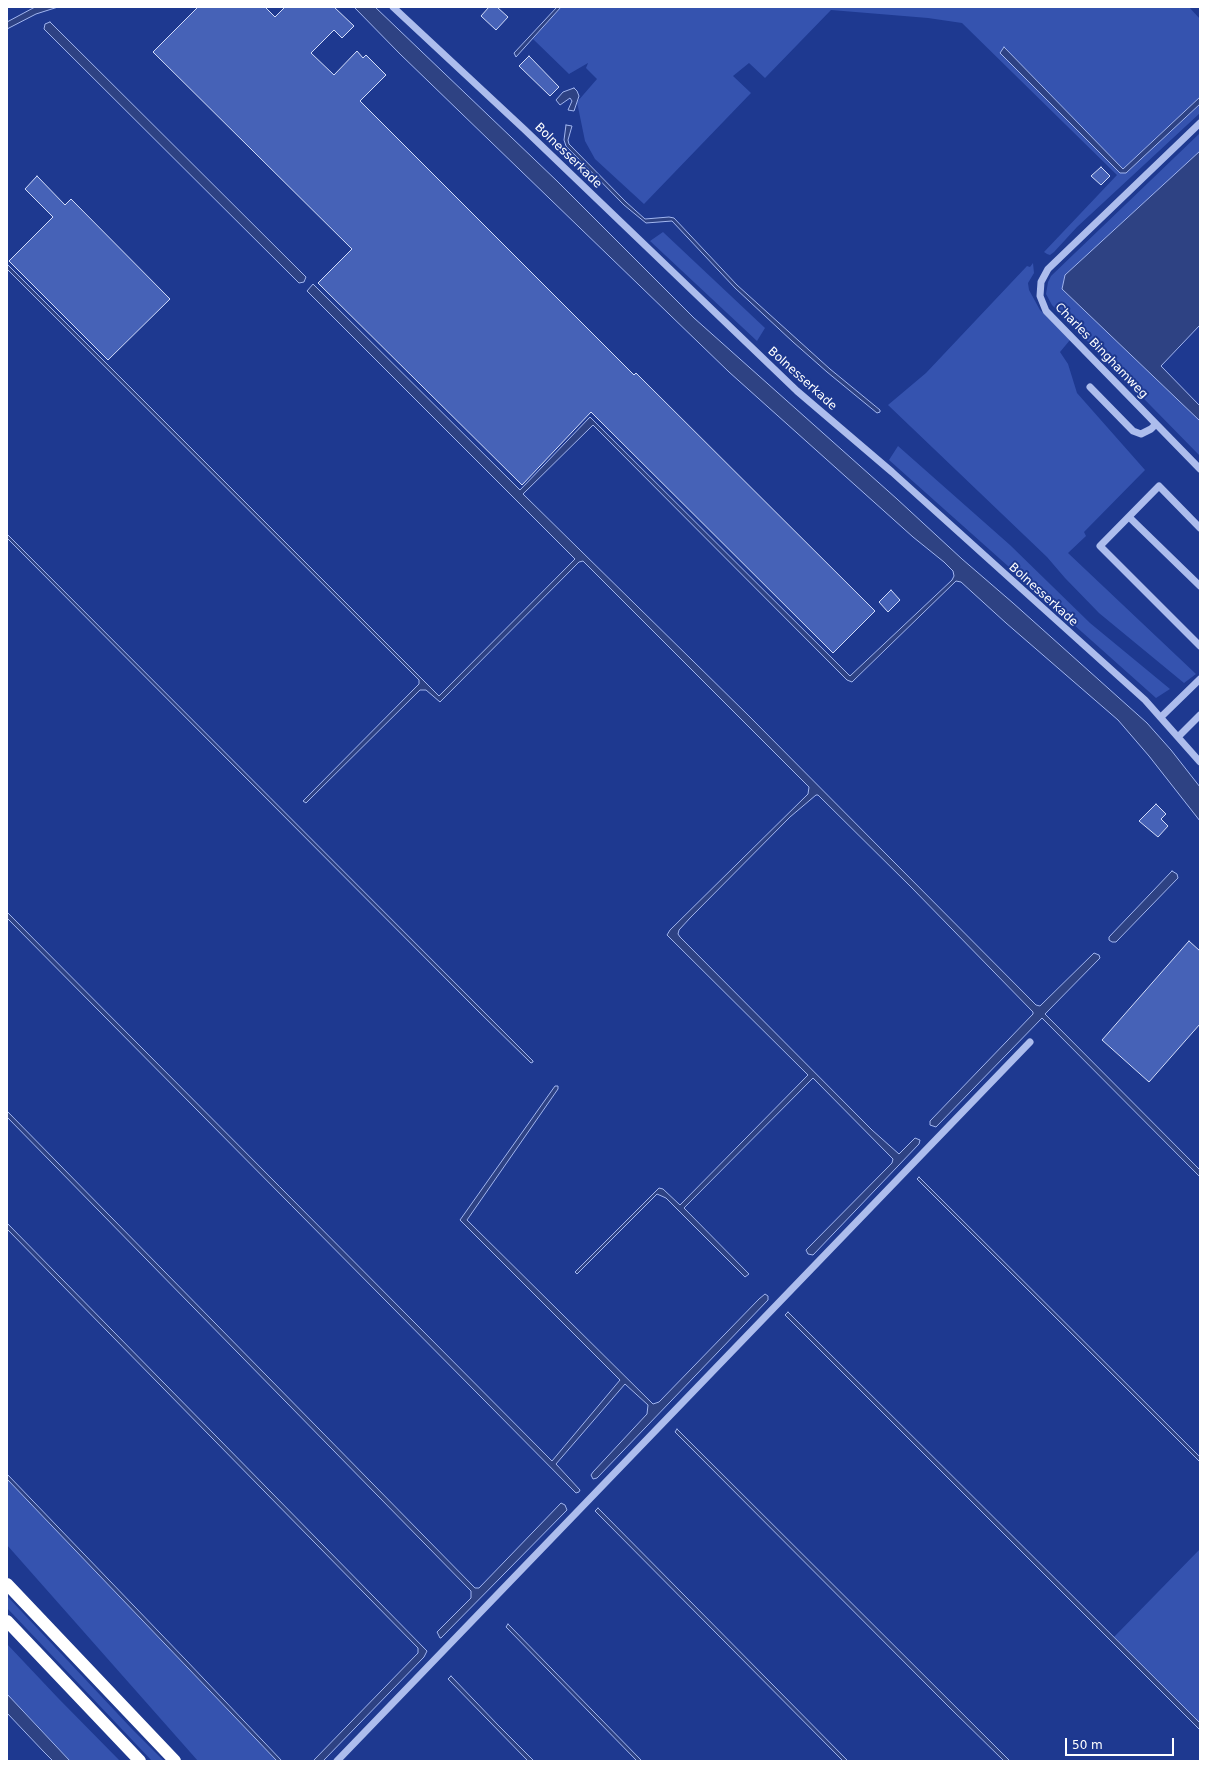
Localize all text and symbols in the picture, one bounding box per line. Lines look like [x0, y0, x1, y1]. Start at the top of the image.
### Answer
street label: Bolnesserkade [531, 120, 605, 192]
street label: Charles Binghamweg [1052, 300, 1150, 402]
street label: Bolnesserkade [765, 344, 839, 414]
street label: Bolnesserkade [1006, 560, 1080, 630]
scale bar [1067, 1730, 1176, 1756]
text: 50 m [1072, 1738, 1103, 1752]

